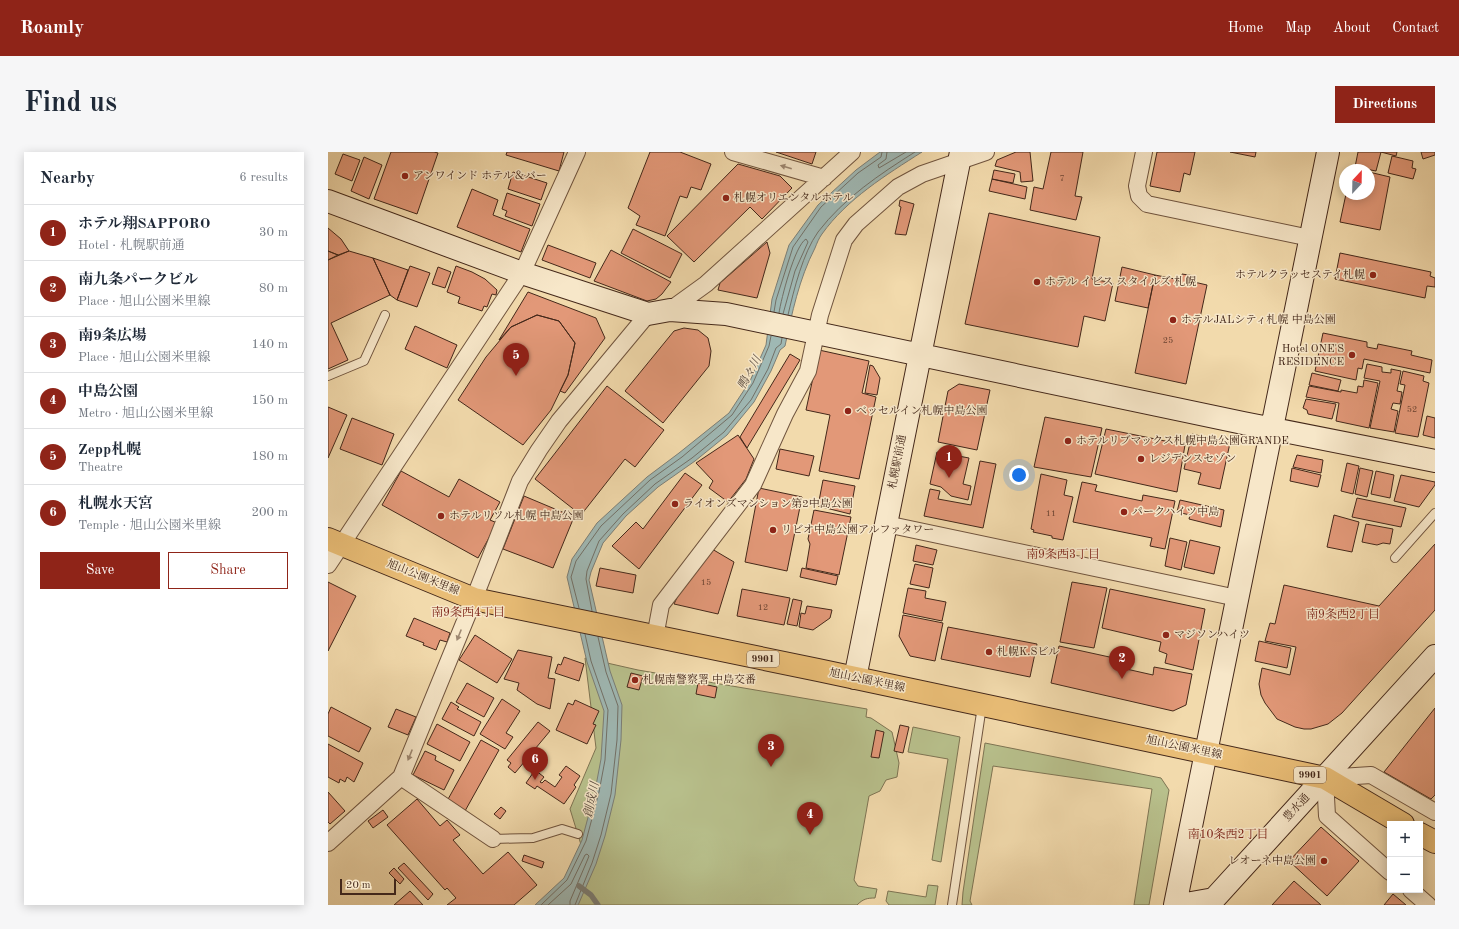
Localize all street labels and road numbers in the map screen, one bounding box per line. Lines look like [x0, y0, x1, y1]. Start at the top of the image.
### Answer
street label: 札幌駅前通 [885, 434, 909, 490]
street label: 旭山公園米里線 [385, 557, 462, 598]
road number: 9901 [747, 651, 779, 667]
street label: 旭山公園米里線 [828, 666, 906, 694]
street label: 旭山公園米里線 [1145, 733, 1223, 761]
road number: 9901 [1294, 767, 1326, 783]
street label: 豊水通 [1280, 791, 1312, 824]

